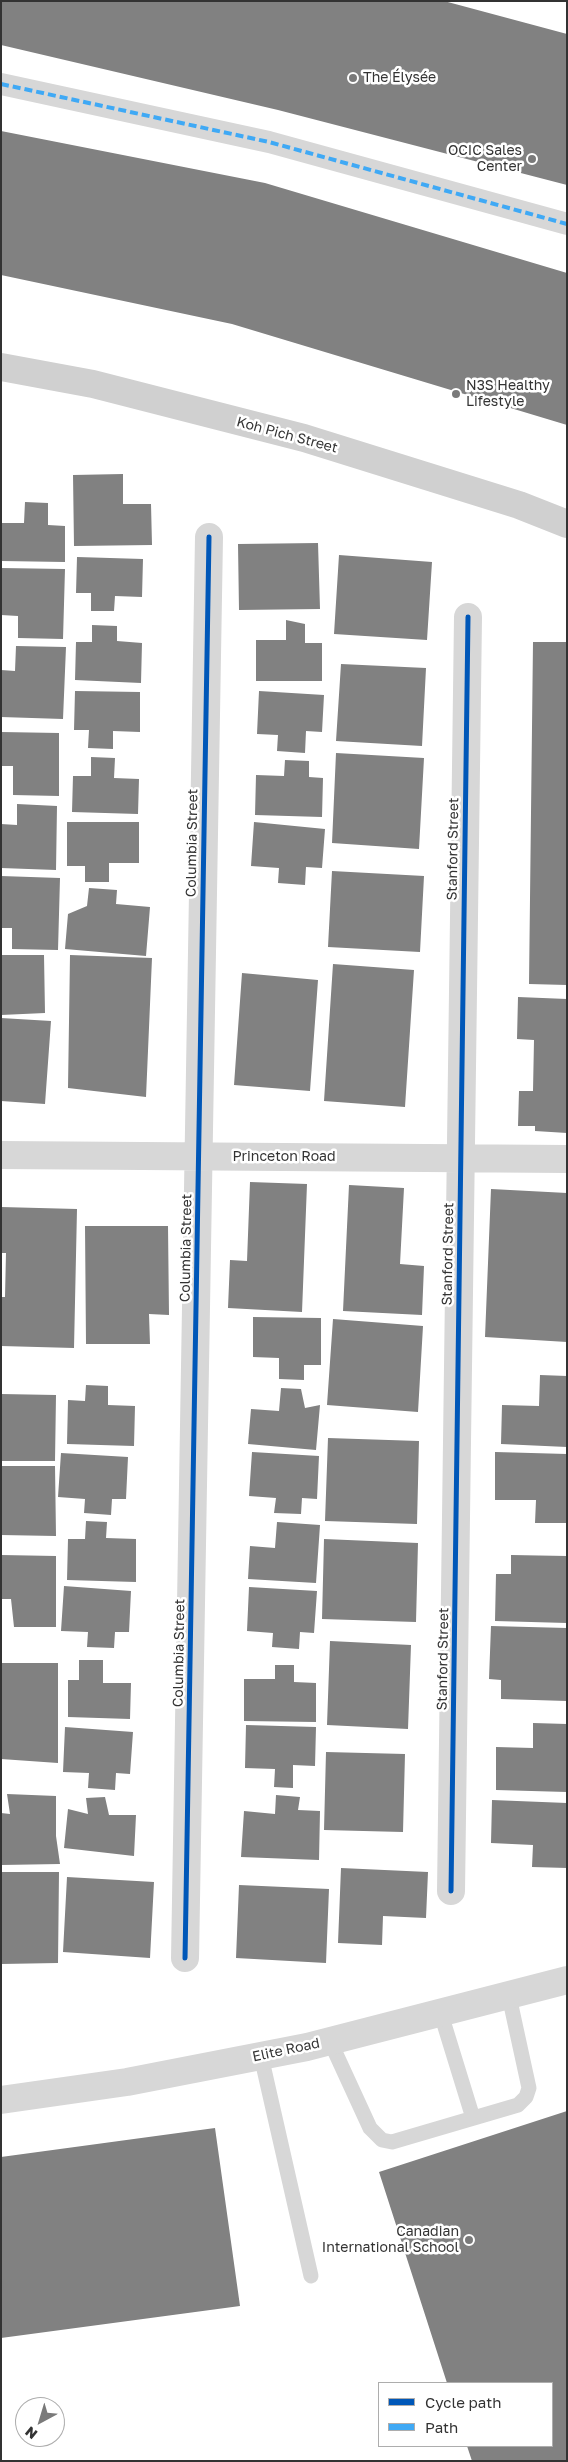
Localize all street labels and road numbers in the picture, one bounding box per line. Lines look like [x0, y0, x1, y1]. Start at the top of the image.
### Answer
street label: Koh Pich Street [235, 413, 339, 457]
street label: Columbia Street [183, 789, 201, 897]
street label: Stanford Street [444, 797, 462, 901]
street label: Princeton Road [232, 1149, 336, 1165]
street label: Columbia Street [177, 1194, 195, 1302]
street label: Stanford Street [439, 1202, 457, 1306]
street label: Columbia Street [170, 1599, 188, 1707]
street label: Stanford Street [434, 1607, 452, 1711]
street label: Elite Road [251, 2035, 321, 2065]

